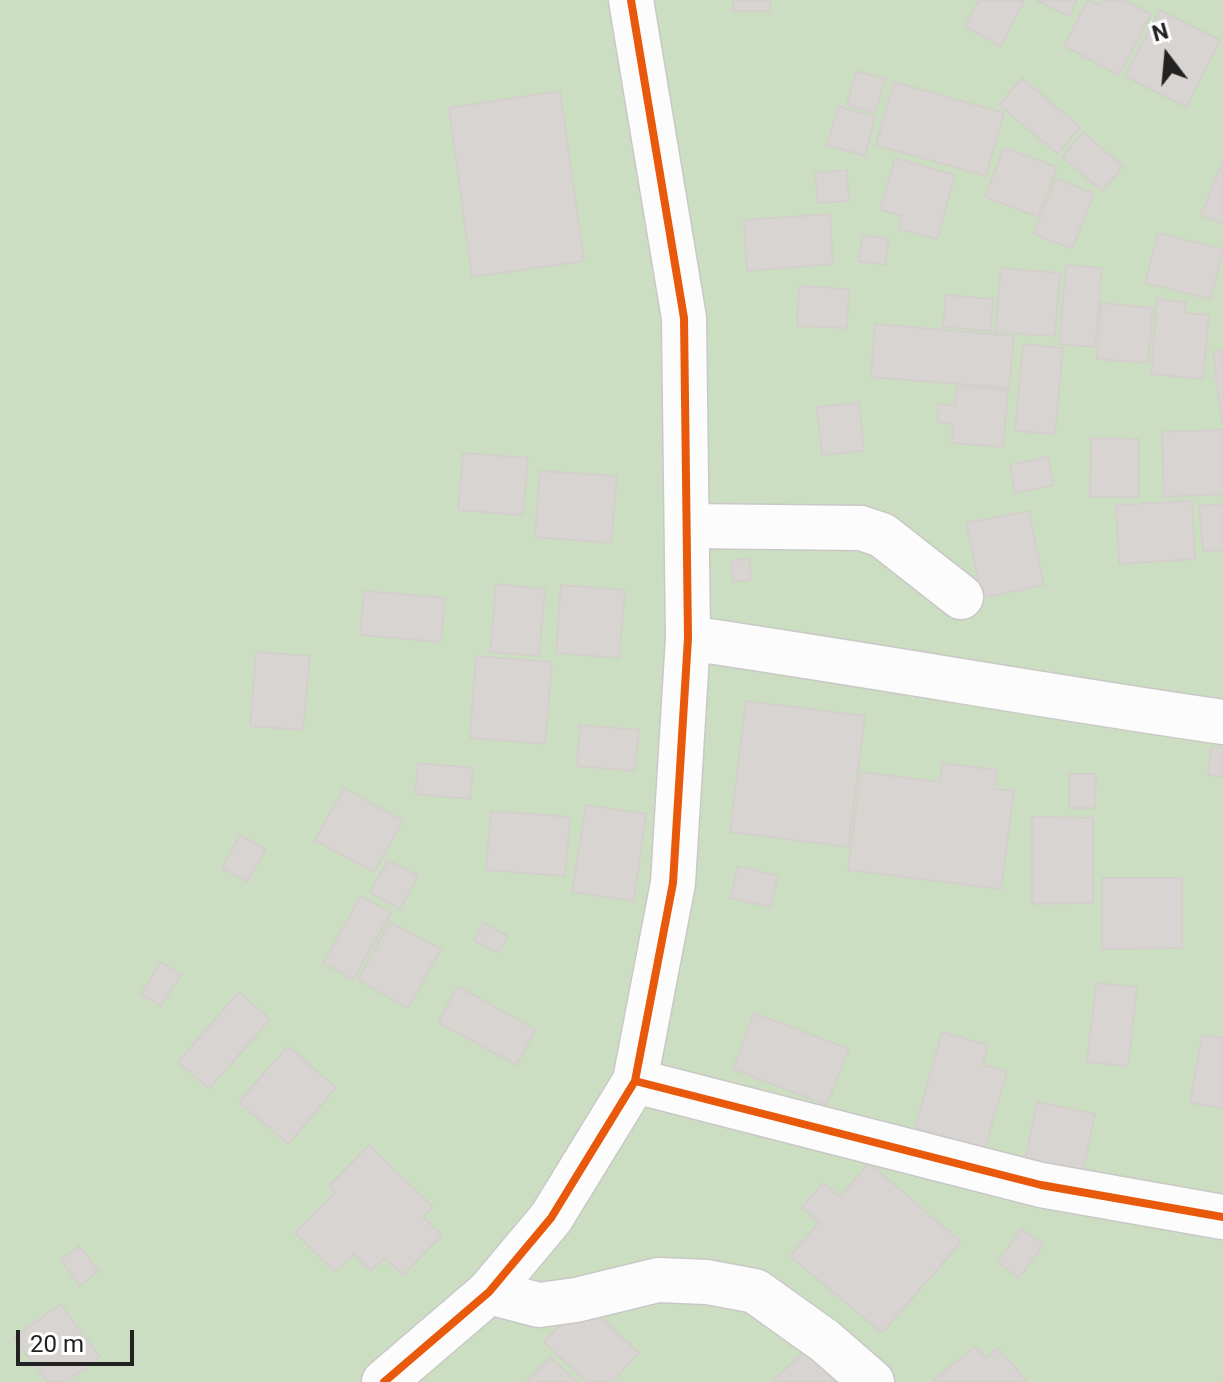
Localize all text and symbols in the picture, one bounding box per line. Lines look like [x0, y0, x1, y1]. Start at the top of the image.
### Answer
north arrow [1127, 16, 1207, 96]
text: N [1149, 18, 1171, 47]
scale bar [20, 1314, 138, 1364]
text: 20 m [30, 1330, 84, 1358]

